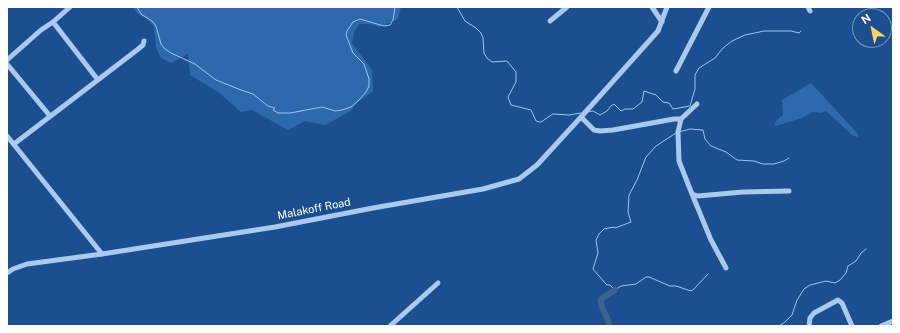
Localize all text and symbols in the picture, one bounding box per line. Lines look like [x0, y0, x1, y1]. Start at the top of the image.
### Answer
north arrow [852, 8, 892, 48]
text: N [859, 11, 873, 26]
street label: Malakoff Road [276, 195, 352, 223]

